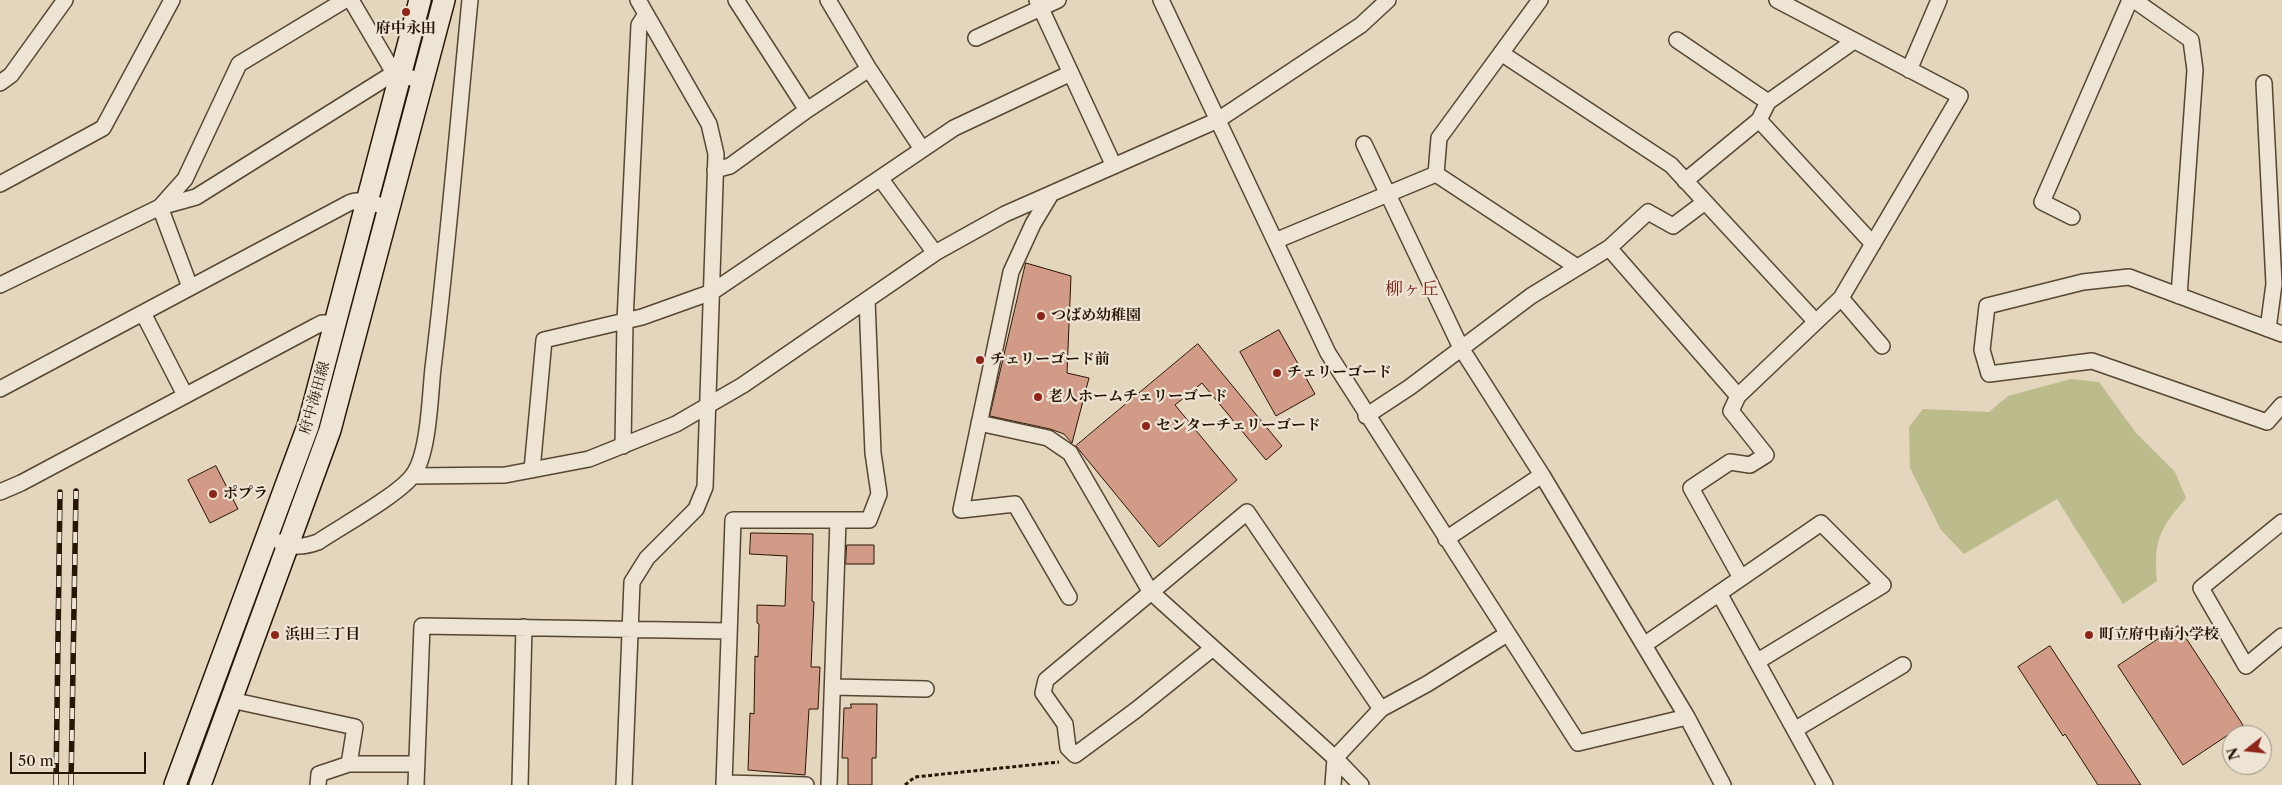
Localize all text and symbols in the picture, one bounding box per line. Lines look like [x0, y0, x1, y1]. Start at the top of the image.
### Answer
marker: 府中永田 [400, 6, 412, 18]
place label: 府中永田 [376, 20, 436, 38]
district label: 柳ヶ丘 [1385, 279, 1439, 301]
place label: つばめ幼稚園 [1051, 307, 1141, 325]
marker: つばめ幼稚園 [1035, 310, 1047, 322]
place label: チェリーゴード前 [990, 351, 1110, 369]
marker: チェリーゴード前 [974, 354, 986, 366]
street label: 府中海田線 [296, 359, 334, 437]
place label: チェリーゴード [1287, 364, 1392, 382]
marker: チェリーゴード [1271, 367, 1283, 379]
place label: 老人ホームチェリーゴード [1048, 388, 1228, 406]
marker: 老人ホームチェリーゴード [1032, 391, 1044, 403]
place label: センターチェリーゴード [1156, 417, 1321, 435]
marker: センターチェリーゴード [1140, 420, 1152, 432]
place label: ポプラ [223, 485, 268, 503]
marker: ポプラ [207, 488, 219, 500]
place label: 浜田三丁目 [285, 626, 360, 644]
place label: 町立府中南小学校 [2099, 626, 2219, 644]
marker: 浜田三丁目 [269, 629, 281, 641]
marker: 町立府中南小学校 [2083, 629, 2095, 641]
north arrow [2222, 725, 2272, 775]
scale bar [12, 742, 149, 774]
text: N [2223, 746, 2244, 762]
text: 50 m [18, 751, 54, 770]

